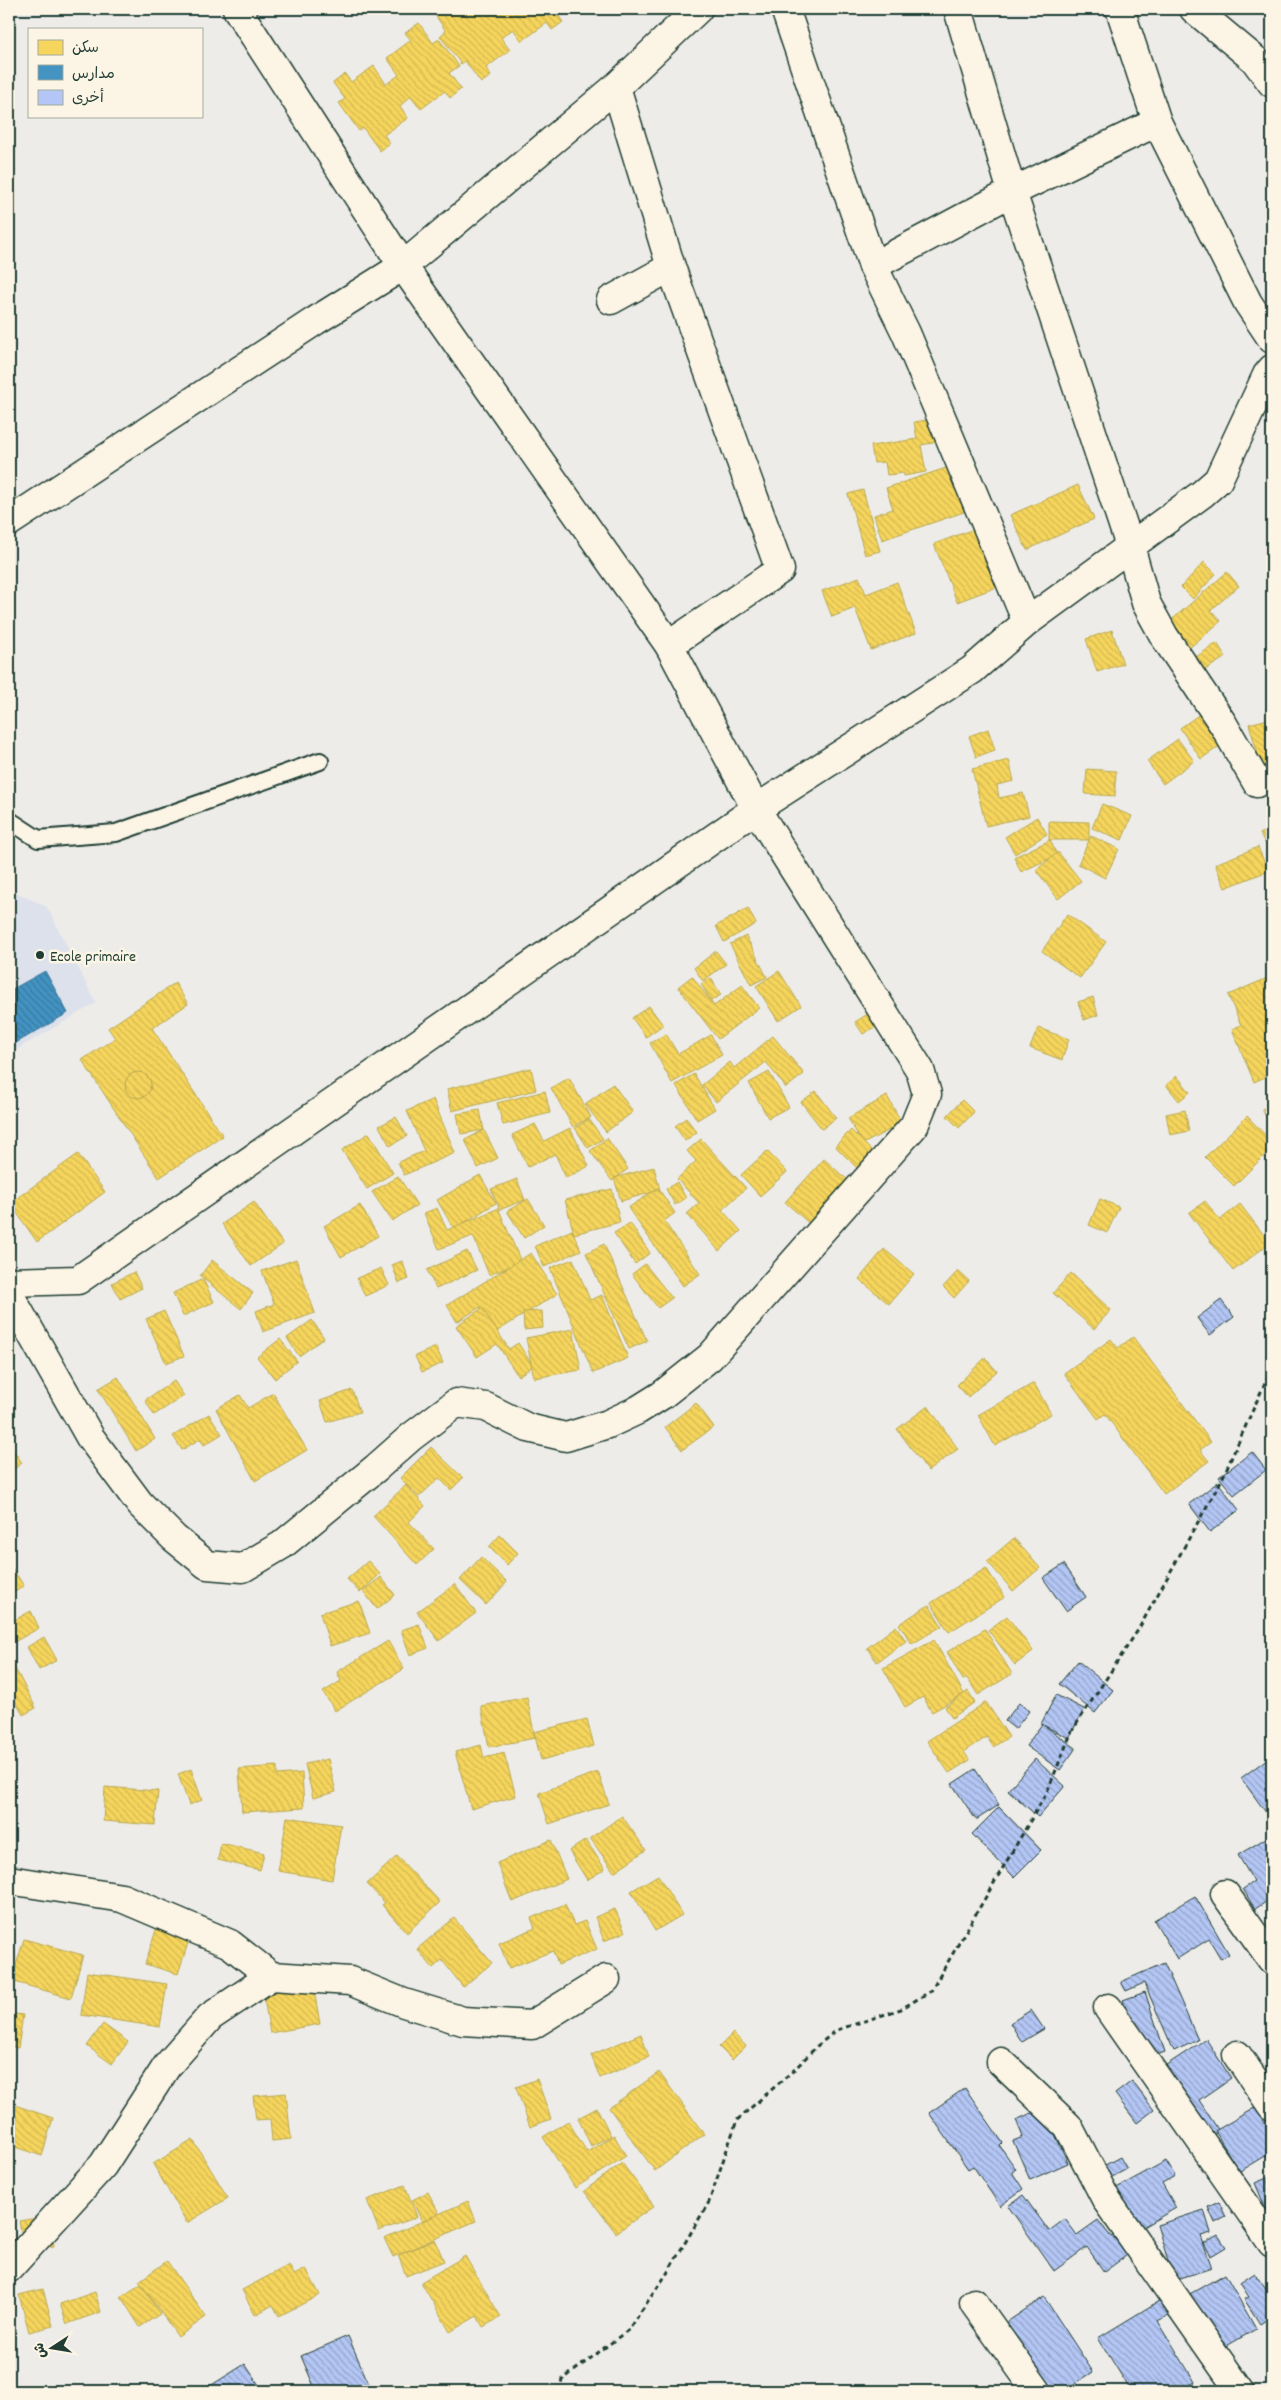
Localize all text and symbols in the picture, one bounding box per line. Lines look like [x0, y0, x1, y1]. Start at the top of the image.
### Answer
legend [28, 28, 202, 118]
text: سكن [72, 38, 99, 60]
text: مدارس [72, 64, 115, 86]
text: أخرى [72, 88, 104, 110]
place label: Ecole primaire [50, 946, 136, 969]
marker: Ecole primaire [34, 949, 46, 961]
north arrow [28, 2322, 78, 2372]
text: ش [30, 2341, 53, 2360]

